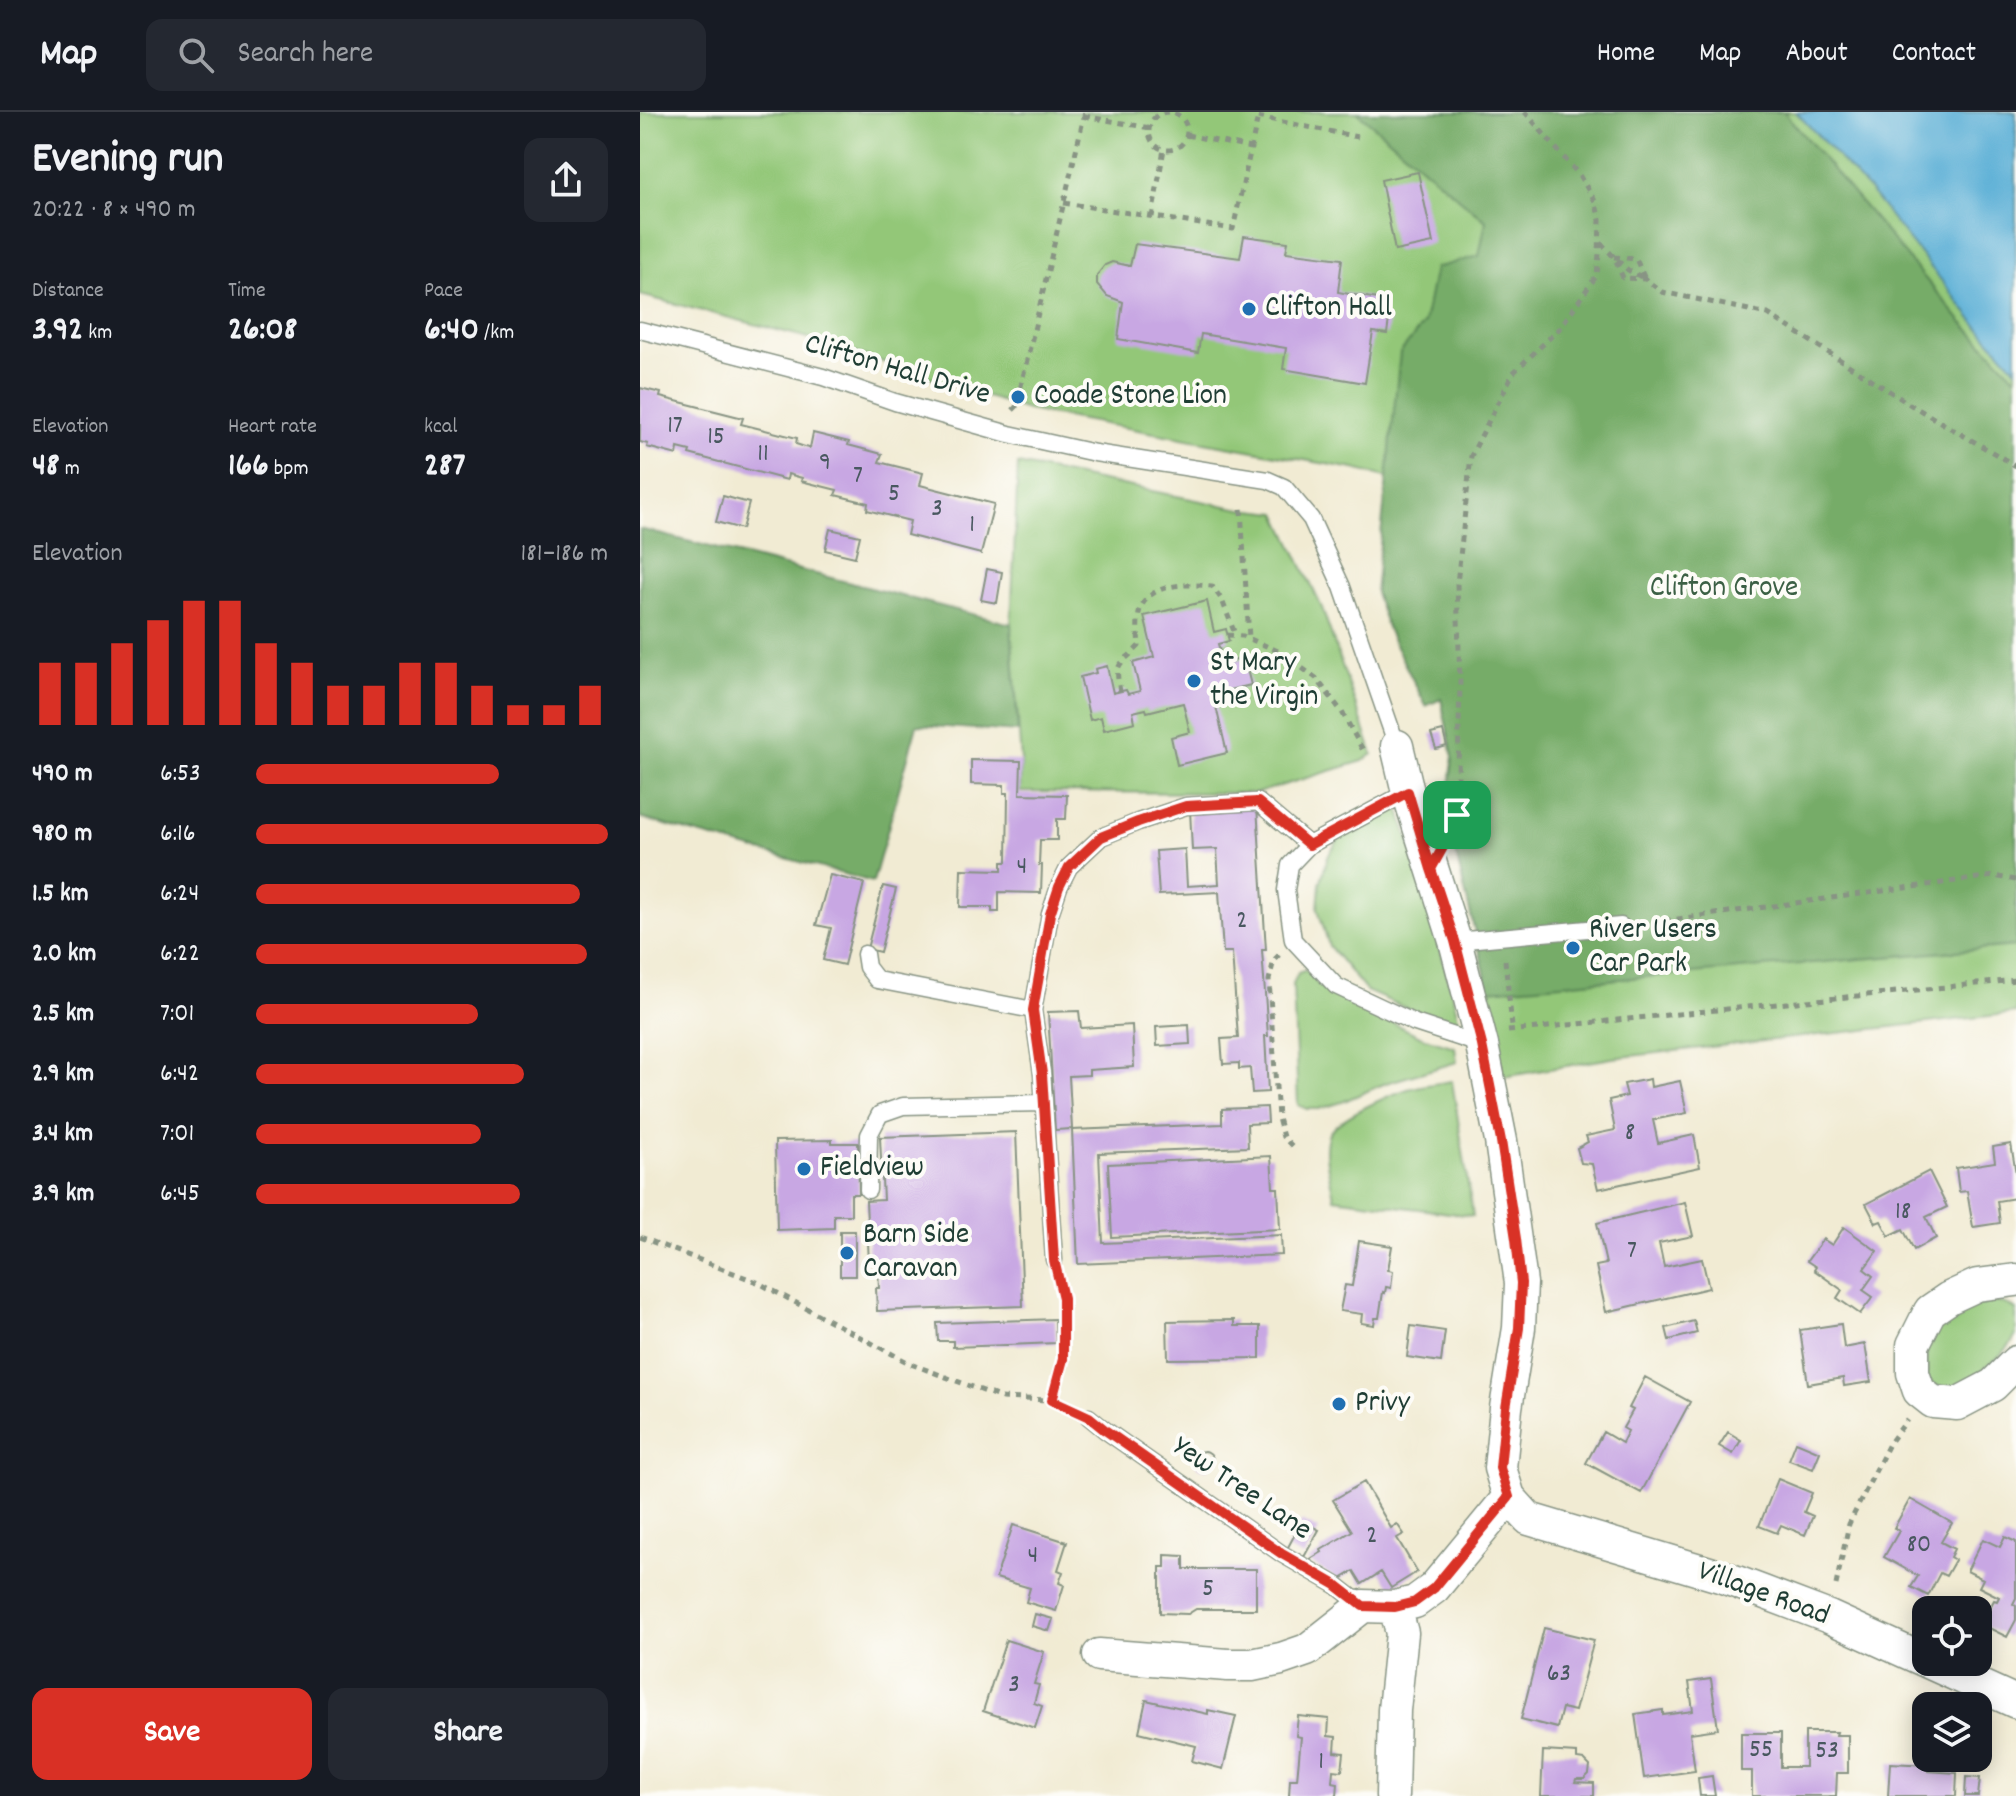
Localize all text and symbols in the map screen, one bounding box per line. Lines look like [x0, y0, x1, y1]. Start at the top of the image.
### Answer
search box [146, 19, 706, 91]
text: Map [40, 28, 98, 83]
icon: search [174, 33, 218, 77]
text: Search here [238, 34, 373, 77]
text: Home [1597, 35, 1655, 75]
text: Map [1699, 35, 1741, 75]
text: About [1785, 35, 1848, 75]
text: Contact [1892, 35, 1976, 75]
text: Evening run [32, 130, 223, 193]
button: share [524, 138, 608, 222]
text: 20:22 · 8 × 490 m [32, 192, 196, 229]
text: Distance [32, 276, 104, 307]
text: Time [228, 276, 266, 307]
text: Pace [424, 276, 463, 307]
place label: Clifton Hall [1265, 288, 1392, 331]
marker: Clifton Hall [1240, 300, 1258, 318]
text: 3.92 [32, 307, 83, 356]
text: 26:08 [228, 307, 297, 356]
text: 6:40 [424, 307, 479, 356]
text: km [83, 318, 112, 349]
text: /km [479, 318, 514, 349]
street label: Clifton Hall Drive [799, 324, 995, 418]
place label: Coade Stone Lion [1034, 376, 1227, 419]
marker: Coade Stone Lion [1009, 388, 1027, 406]
house number: 17 [667, 408, 683, 445]
text: Elevation [32, 412, 109, 443]
text: Heart rate [228, 412, 317, 443]
text: kcal [424, 412, 457, 443]
house number: 15 [707, 419, 725, 456]
house number: 11 [757, 436, 769, 473]
text: 48 [32, 443, 60, 492]
text: 166 [228, 443, 269, 492]
text: 287 [424, 443, 466, 492]
house number: 9 [819, 445, 831, 482]
text: m [60, 454, 80, 485]
text: bpm [269, 454, 309, 485]
house number: 7 [853, 458, 863, 495]
house number: 5 [888, 476, 900, 513]
house number: 3 [931, 491, 943, 528]
house number: 1 [969, 507, 975, 544]
text: Elevation [32, 536, 122, 573]
text: 181–186 m [521, 536, 608, 573]
park label: Clifton Grove [1650, 568, 1798, 611]
place label: St Mary the Virgin [1210, 643, 1318, 720]
marker: St Mary the Virgin [1185, 672, 1203, 690]
text: 490 m [32, 756, 93, 793]
text: 6:53 [160, 756, 201, 793]
pin [1423, 781, 1491, 849]
icon: arrive [1435, 793, 1479, 837]
text: 980 m [32, 816, 92, 853]
text: 6:16 [160, 816, 196, 853]
house number: 4 [1017, 849, 1027, 886]
text: 1.5 km [32, 876, 89, 913]
text: 6:24 [160, 876, 199, 913]
house number: 2 [1236, 903, 1248, 940]
place label: River Users Car Park [1589, 910, 1717, 987]
text: 2.0 km [32, 936, 96, 973]
text: 6:22 [160, 936, 200, 973]
marker: River Users Car Park [1564, 939, 1582, 957]
text: 2.5 km [32, 996, 94, 1033]
text: 7:01 [160, 996, 194, 1033]
text: 2.9 km [32, 1056, 94, 1093]
text: 6:42 [160, 1056, 199, 1093]
house number: 8 [1625, 1115, 1635, 1152]
text: 3.4 km [32, 1116, 93, 1153]
text: 7:01 [160, 1116, 194, 1153]
place label: Fieldview [820, 1148, 924, 1191]
marker: Fieldview [795, 1160, 813, 1178]
text: 3.9 km [32, 1176, 94, 1213]
text: 6:45 [160, 1176, 200, 1213]
house number: 18 [1895, 1194, 1911, 1231]
place label: Barn Side Caravan [863, 1215, 969, 1292]
house number: 7 [1627, 1233, 1637, 1270]
marker: Barn Side Caravan [838, 1244, 856, 1262]
place label: Privy [1355, 1383, 1411, 1426]
marker: Privy [1330, 1395, 1348, 1413]
street label: Yew Tree Lane [1163, 1427, 1319, 1553]
house number: 2 [1366, 1518, 1378, 1555]
house number: 80 [1907, 1527, 1931, 1564]
house number: 4 [1028, 1538, 1038, 1575]
street label: Village Road [1691, 1551, 1835, 1639]
house number: 5 [1202, 1571, 1214, 1608]
map controls [1912, 1596, 1992, 1772]
button: locate [1912, 1596, 1992, 1676]
house number: 63 [1547, 1656, 1571, 1693]
house number: 3 [1008, 1667, 1020, 1704]
button: Save [32, 1688, 312, 1780]
button: Share [328, 1688, 608, 1780]
button: layers [1912, 1692, 1992, 1772]
house number: 55 [1749, 1732, 1773, 1769]
house number: 53 [1815, 1733, 1839, 1770]
house number: 1 [1318, 1744, 1324, 1781]

